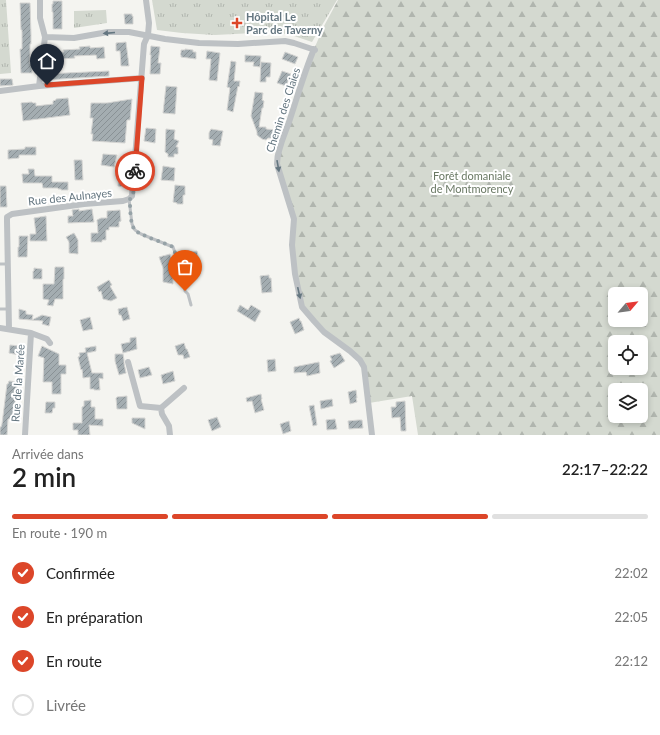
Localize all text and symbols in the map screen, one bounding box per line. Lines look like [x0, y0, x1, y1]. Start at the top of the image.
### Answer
place label: Hôpital Le Parc de Taverny [246, 10, 323, 36]
marker: Hôpital Le Parc de Taverny [231, 17, 243, 29]
one-way arrow [103, 29, 115, 36]
pin [30, 44, 64, 85]
icon: home [36, 50, 58, 72]
street label: Chemin des Claies [263, 66, 302, 154]
courier [115, 151, 155, 191]
icon: bike [124, 160, 146, 182]
one-way arrow [276, 160, 282, 172]
park label: Forêt domaniale de Montmorency [430, 169, 514, 195]
street label: Rue des Aulnayes [27, 186, 113, 207]
pin [168, 250, 202, 291]
icon: bag [174, 256, 196, 278]
one-way arrow [296, 287, 302, 299]
north arrow [608, 287, 648, 327]
map controls [608, 287, 648, 423]
button: locate [608, 335, 648, 375]
street label: Rue de la Marée [8, 343, 27, 422]
button: layers [608, 383, 648, 423]
text: Arrivée dans [12, 446, 84, 462]
text: 22:17–22:22 [562, 460, 648, 478]
text: 2 min [12, 461, 76, 493]
text: En route · 190 m [12, 525, 107, 541]
icon: check [12, 562, 34, 584]
text: Confirmée [46, 564, 115, 582]
text: 22:02 [615, 565, 648, 581]
icon: check [12, 606, 34, 628]
text: En préparation [46, 608, 143, 626]
text: 22:05 [615, 609, 648, 625]
icon: check [12, 650, 34, 672]
text: En route [46, 652, 102, 670]
text: 22:12 [615, 653, 648, 669]
text: Livrée [46, 696, 86, 714]

